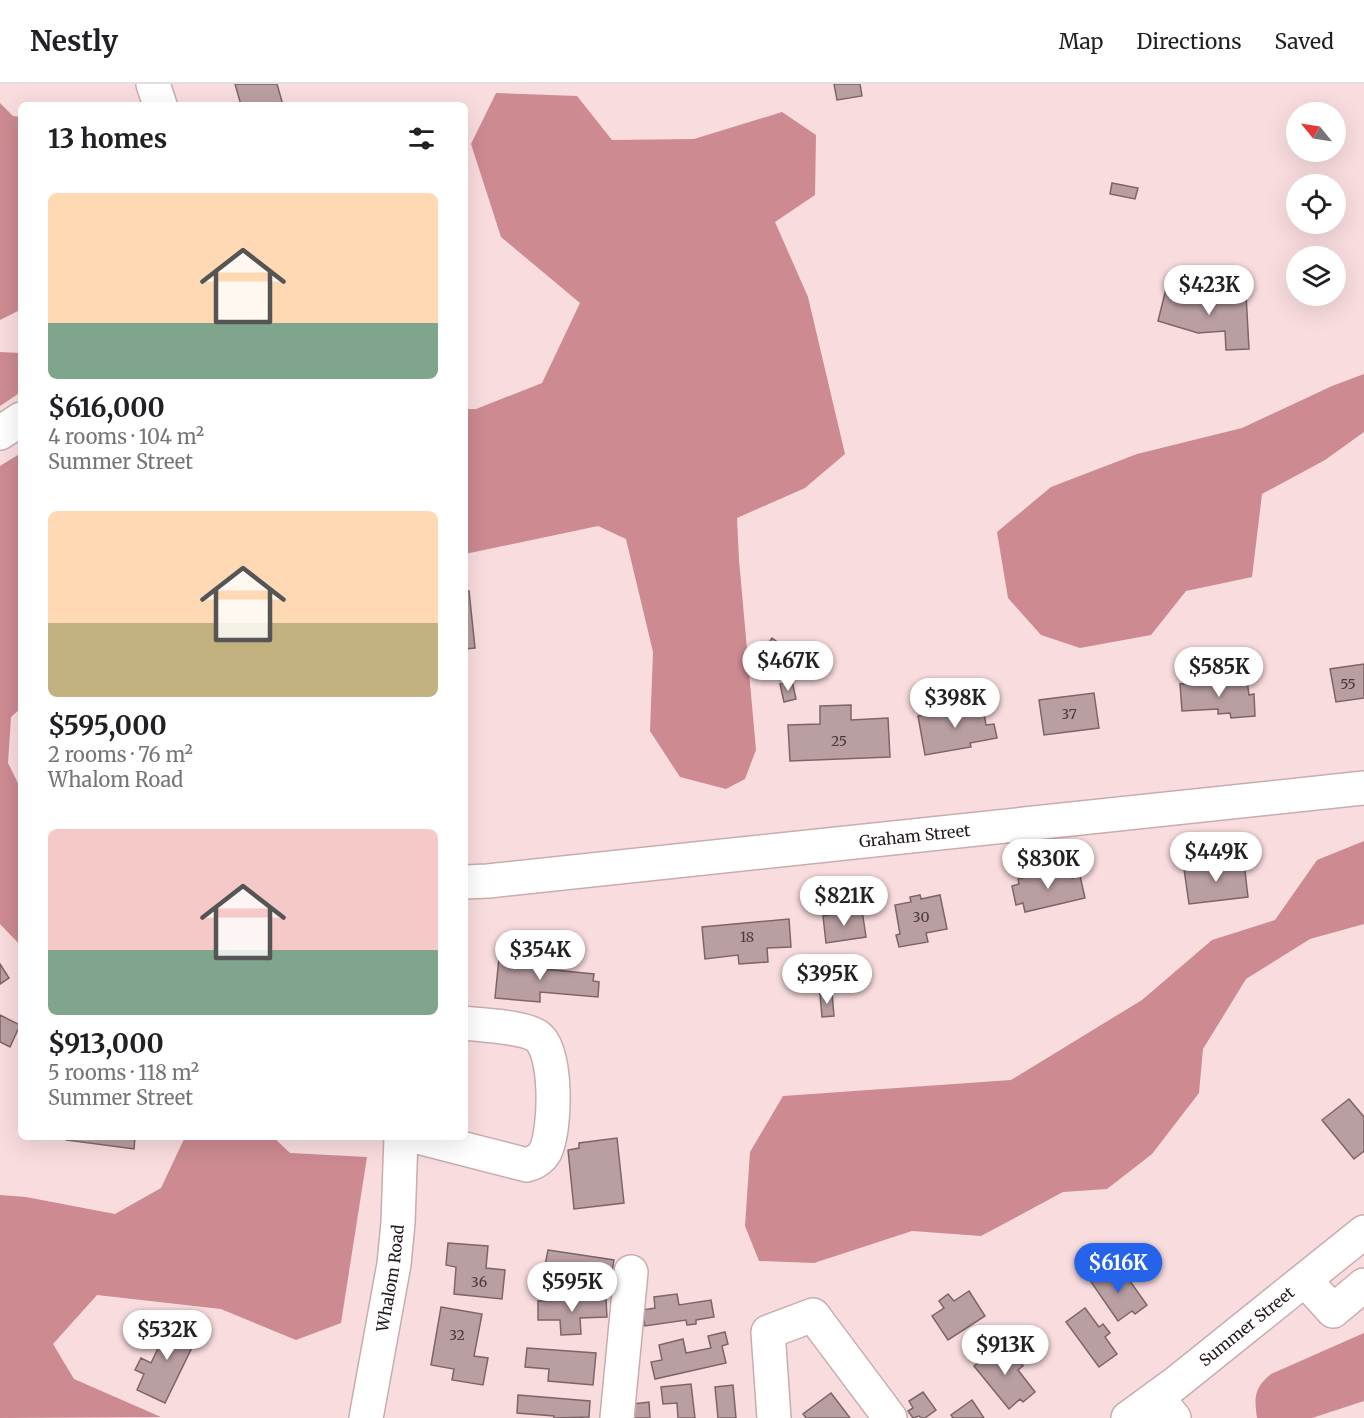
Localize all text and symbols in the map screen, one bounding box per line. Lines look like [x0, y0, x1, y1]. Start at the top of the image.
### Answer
text: Nestly [30, 23, 118, 59]
text: Map [1059, 28, 1103, 55]
text: Directions [1136, 28, 1241, 55]
text: Saved [1274, 28, 1334, 55]
north arrow [1286, 102, 1346, 162]
map controls [1286, 102, 1346, 306]
text: 13 homes [48, 122, 167, 155]
icon: filters [405, 122, 438, 155]
button: locate [1286, 174, 1346, 234]
icon: home [189, 232, 297, 340]
button: layers [1286, 246, 1346, 306]
pin: $423K [1167, 265, 1251, 316]
text: $423K [1178, 272, 1240, 297]
text: $616,000 [48, 391, 165, 424]
text: 4 rooms · 104 m² [48, 424, 204, 449]
text: Summer Street [48, 449, 193, 474]
icon: home [189, 550, 297, 658]
pin: $467K [746, 641, 830, 692]
pin: $585K [1177, 647, 1261, 698]
text: $467K [756, 648, 820, 673]
text: $585K [1188, 654, 1250, 679]
house number: 55 [1340, 675, 1356, 693]
pin: $398K [913, 678, 997, 729]
text: $398K [924, 685, 986, 710]
house number: 37 [1061, 705, 1077, 723]
text: $595,000 [48, 709, 167, 742]
house number: 25 [831, 732, 847, 750]
text: 2 rooms · 76 m² [48, 742, 193, 767]
text: Whalom Road [48, 767, 183, 792]
street label: Graham Street [858, 820, 972, 852]
pin: $449K [1174, 832, 1258, 883]
pin: $830K [1006, 839, 1090, 890]
text: $449K [1184, 839, 1248, 864]
text: $830K [1016, 846, 1080, 871]
icon: home [189, 868, 297, 976]
pin: $821K [802, 876, 886, 927]
text: $821K [814, 883, 874, 908]
house number: 30 [913, 908, 929, 926]
house number: 18 [740, 928, 754, 946]
pin: $354K [498, 930, 582, 981]
text: $354K [509, 937, 571, 962]
pin: $395K [785, 954, 869, 1005]
text: $395K [796, 961, 858, 986]
text: $913,000 [48, 1027, 164, 1060]
text: 5 rooms · 118 m² [48, 1060, 199, 1085]
text: Summer Street [48, 1085, 193, 1110]
street label: Whalom Road [372, 1223, 408, 1334]
pin: $616K [1076, 1243, 1160, 1294]
text: $616K [1088, 1250, 1148, 1275]
pin: $595K [530, 1262, 614, 1313]
text: $595K [541, 1269, 603, 1294]
house number: 36 [471, 1273, 487, 1291]
street label: Summer Street [1195, 1282, 1299, 1370]
pin: $532K [125, 1310, 209, 1361]
text: $532K [137, 1317, 197, 1342]
pin: $913K [963, 1325, 1047, 1376]
house number: 32 [449, 1326, 465, 1344]
text: $913K [976, 1332, 1034, 1357]

